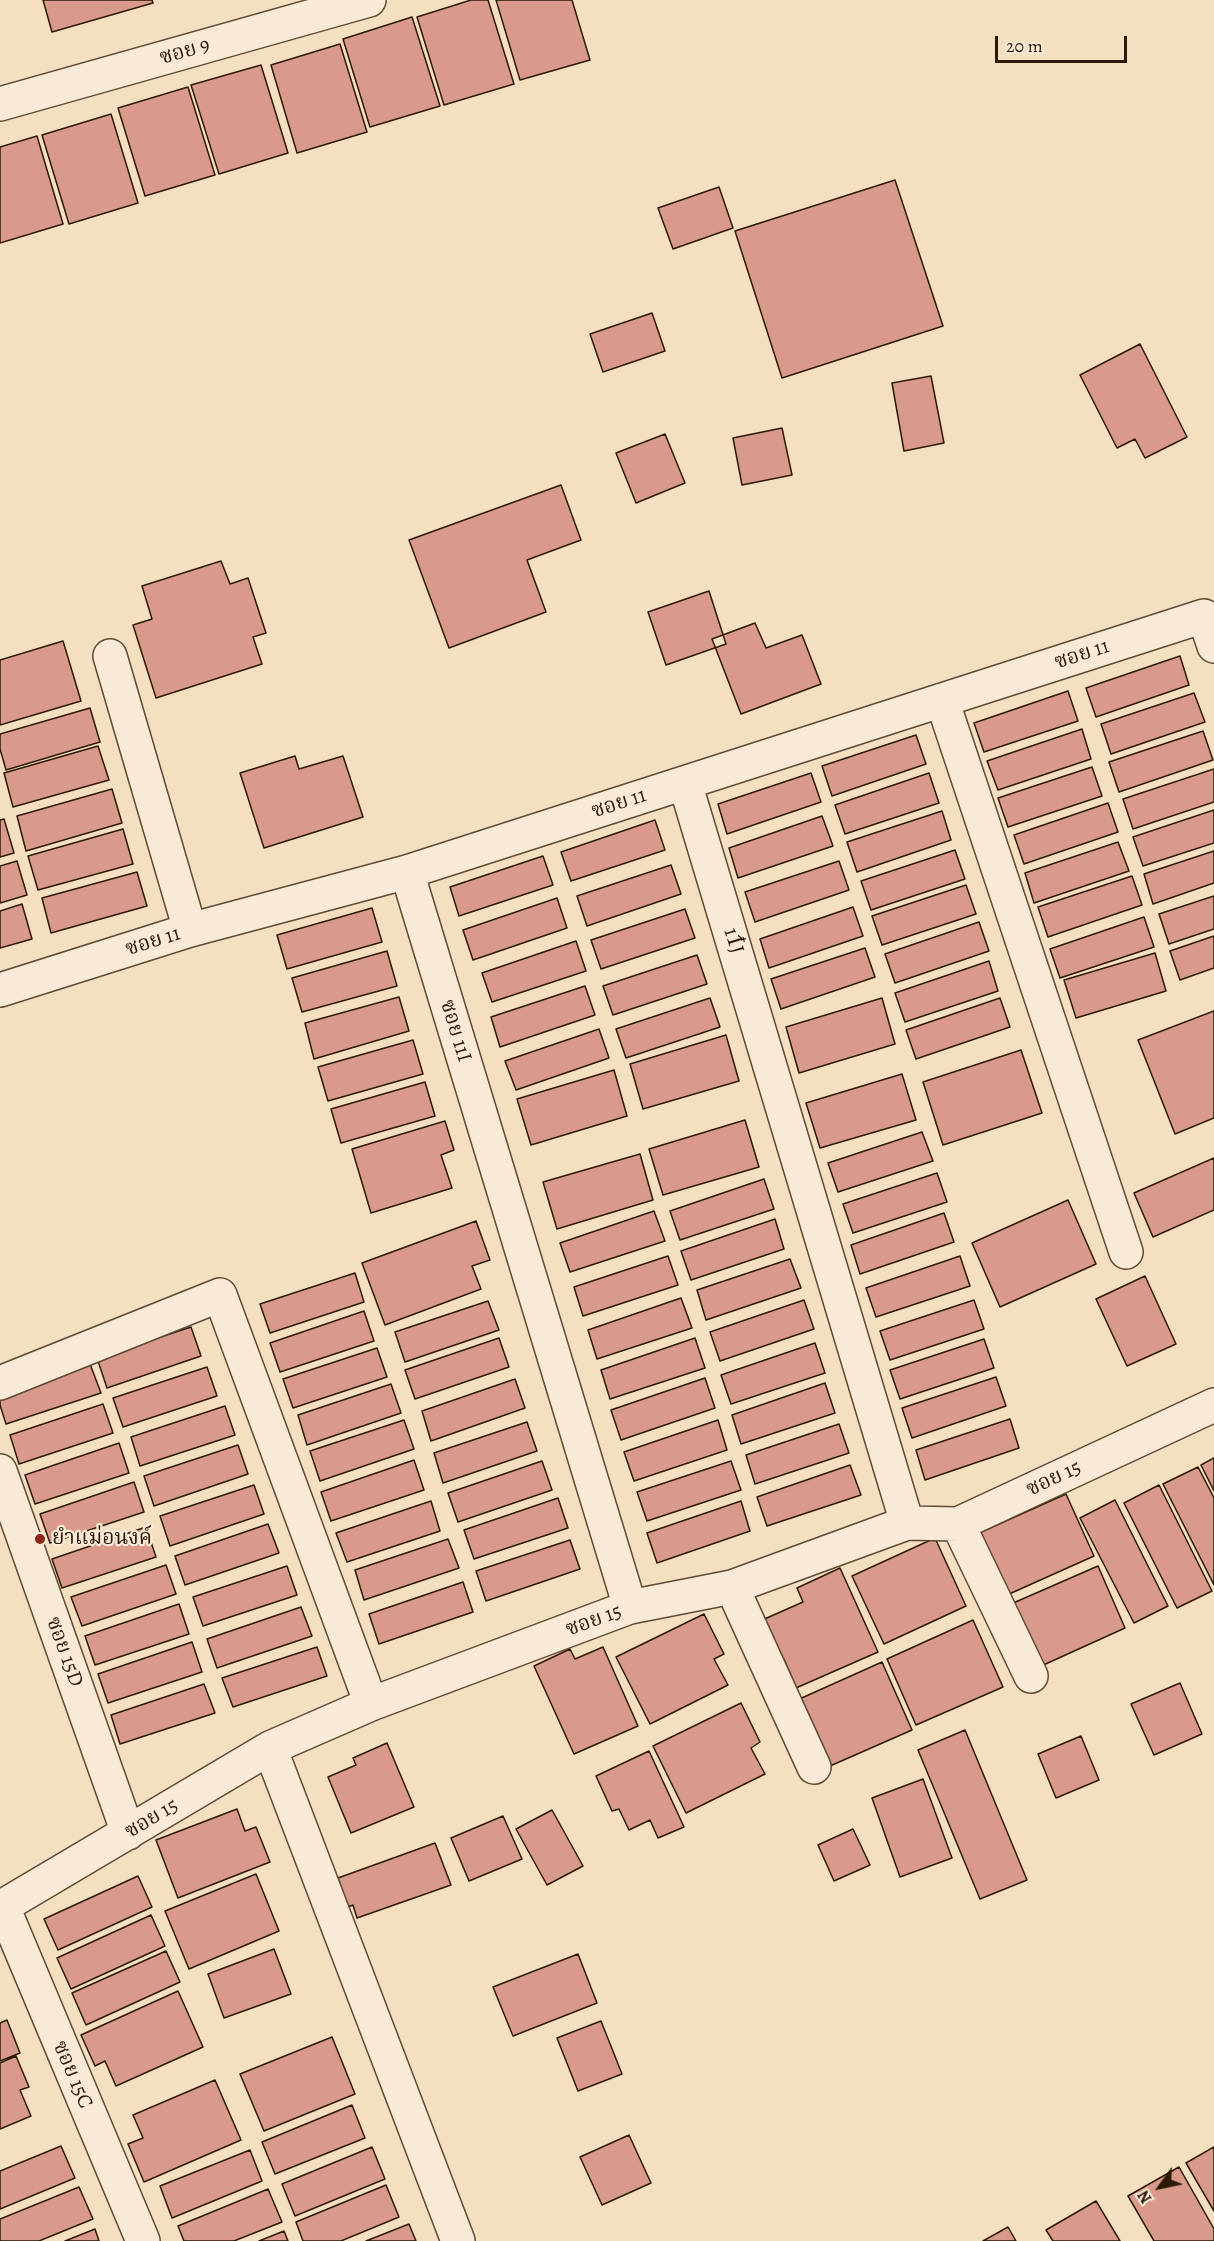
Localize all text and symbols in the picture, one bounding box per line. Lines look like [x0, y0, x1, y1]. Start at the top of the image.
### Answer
scale bar [998, 24, 1130, 62]
street label: ซอย 9 [157, 33, 213, 71]
text: 20 m [1006, 34, 1043, 58]
street label: ซอย 11 [1051, 634, 1113, 676]
street label: ซอย 11 [588, 783, 650, 825]
street label: ซอย 11 [123, 922, 183, 962]
street label: 11๋J [717, 925, 749, 957]
street label: ซอย 11I [434, 997, 476, 1065]
street label: ซอย 15 [1022, 1455, 1086, 1503]
place label: ยำแม่อนงค์ [52, 1526, 152, 1552]
marker: ยำแม่อนงค์ [33, 1532, 47, 1546]
street label: ซอย 15 [562, 1599, 626, 1643]
street label: ซอย 15D [40, 1614, 88, 1690]
street label: ซอย 15 [121, 1793, 183, 1845]
street label: ซอย 15C [47, 2037, 97, 2113]
north arrow [1130, 2157, 1190, 2217]
text: N [1133, 2186, 1157, 2208]

